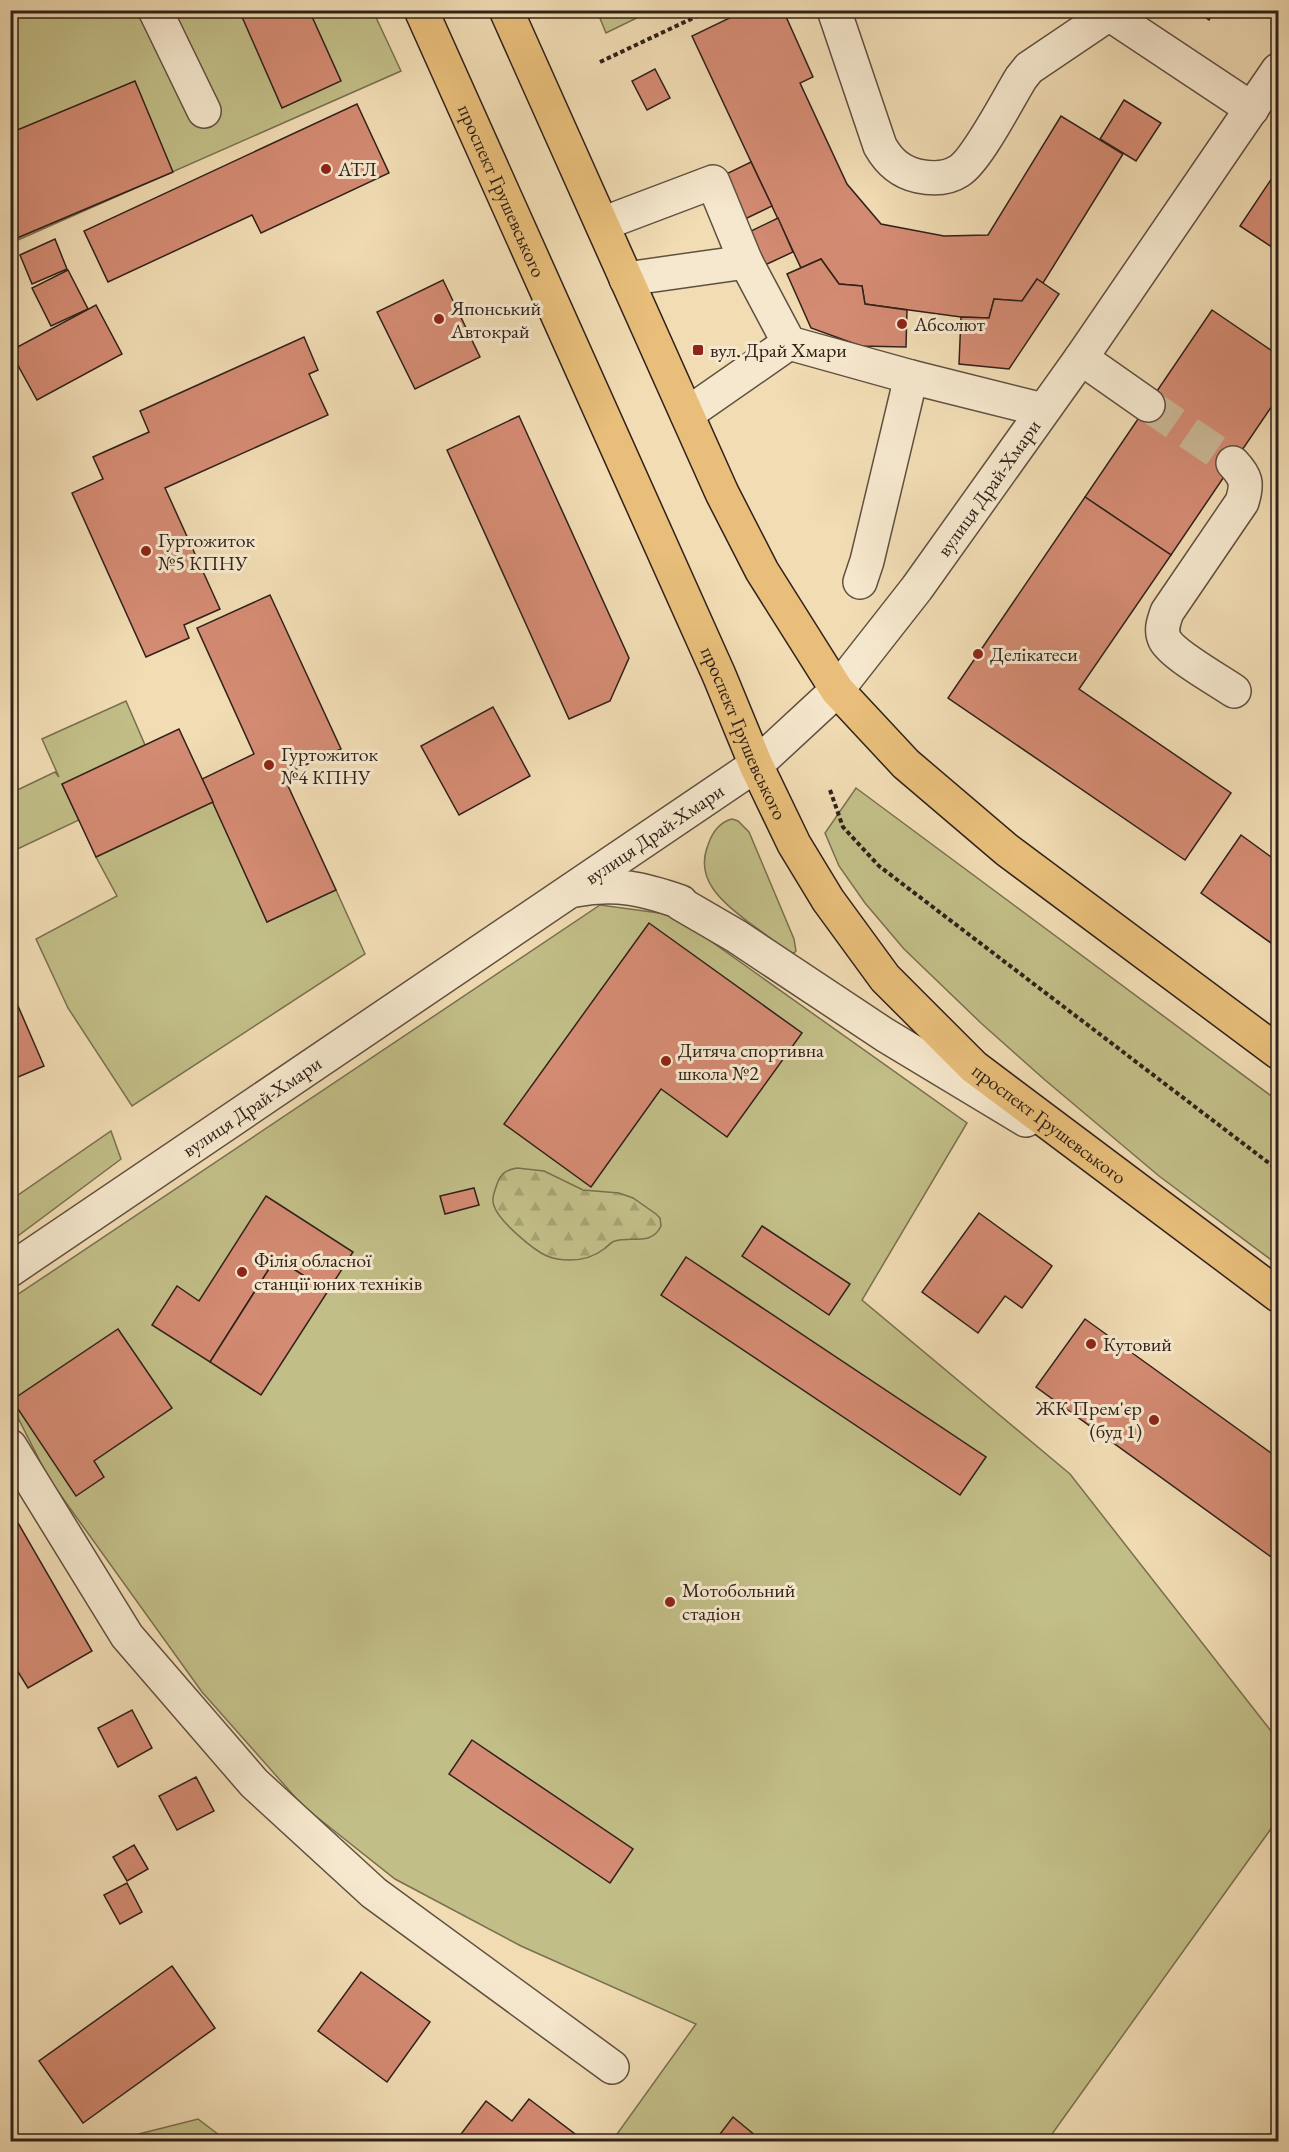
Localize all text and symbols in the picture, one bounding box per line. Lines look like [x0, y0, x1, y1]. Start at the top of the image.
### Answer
street label: проспект Грушевського [452, 100, 552, 281]
place label: АТЛ [337, 156, 377, 182]
marker: АТЛ [319, 162, 333, 176]
place label: Японський Автокрай [450, 295, 542, 344]
place label: Абсолют [913, 311, 985, 337]
marker: Японський Автокрай [432, 312, 446, 326]
marker: Абсолют [895, 317, 909, 331]
place label: вул. Драй Хмари [710, 337, 847, 363]
marker: вул. Драй Хмари [691, 343, 705, 357]
street label: вулиця Драй-Хмари [931, 414, 1047, 562]
place label: Гуртожиток №5 КПНУ [158, 527, 256, 576]
marker: Гуртожиток №5 КПНУ [139, 544, 153, 558]
place label: Делікатеси [990, 641, 1078, 667]
street label: проспект Грушевського [695, 642, 793, 824]
marker: Делікатеси [971, 647, 985, 661]
place label: Гуртожиток №4 КПНУ [281, 741, 379, 790]
marker: Гуртожиток №4 КПНУ [262, 758, 276, 772]
street label: вулиця Драй-Хмари [580, 777, 729, 890]
place label: Дитяча спортивна школа №2 [678, 1037, 824, 1086]
street label: вулиця Драй-Хмари [177, 1050, 327, 1163]
marker: Дитяча спортивна школа №2 [659, 1054, 673, 1068]
street label: проспект Грушевського [967, 1057, 1132, 1190]
place label: Філія обласної станції юних техніків [254, 1247, 422, 1296]
marker: Філія обласної станції юних техніків [235, 1265, 249, 1279]
place label: Кутовий [1103, 1331, 1172, 1357]
marker: Кутовий [1084, 1337, 1098, 1351]
place label: ЖК Прем'єр (буд 1) [1035, 1395, 1142, 1444]
marker: ЖК Прем'єр (буд 1) [1147, 1413, 1161, 1427]
place label: Мотобольний стадіон [682, 1577, 796, 1626]
marker: Мотобольний стадіон [663, 1595, 677, 1609]

